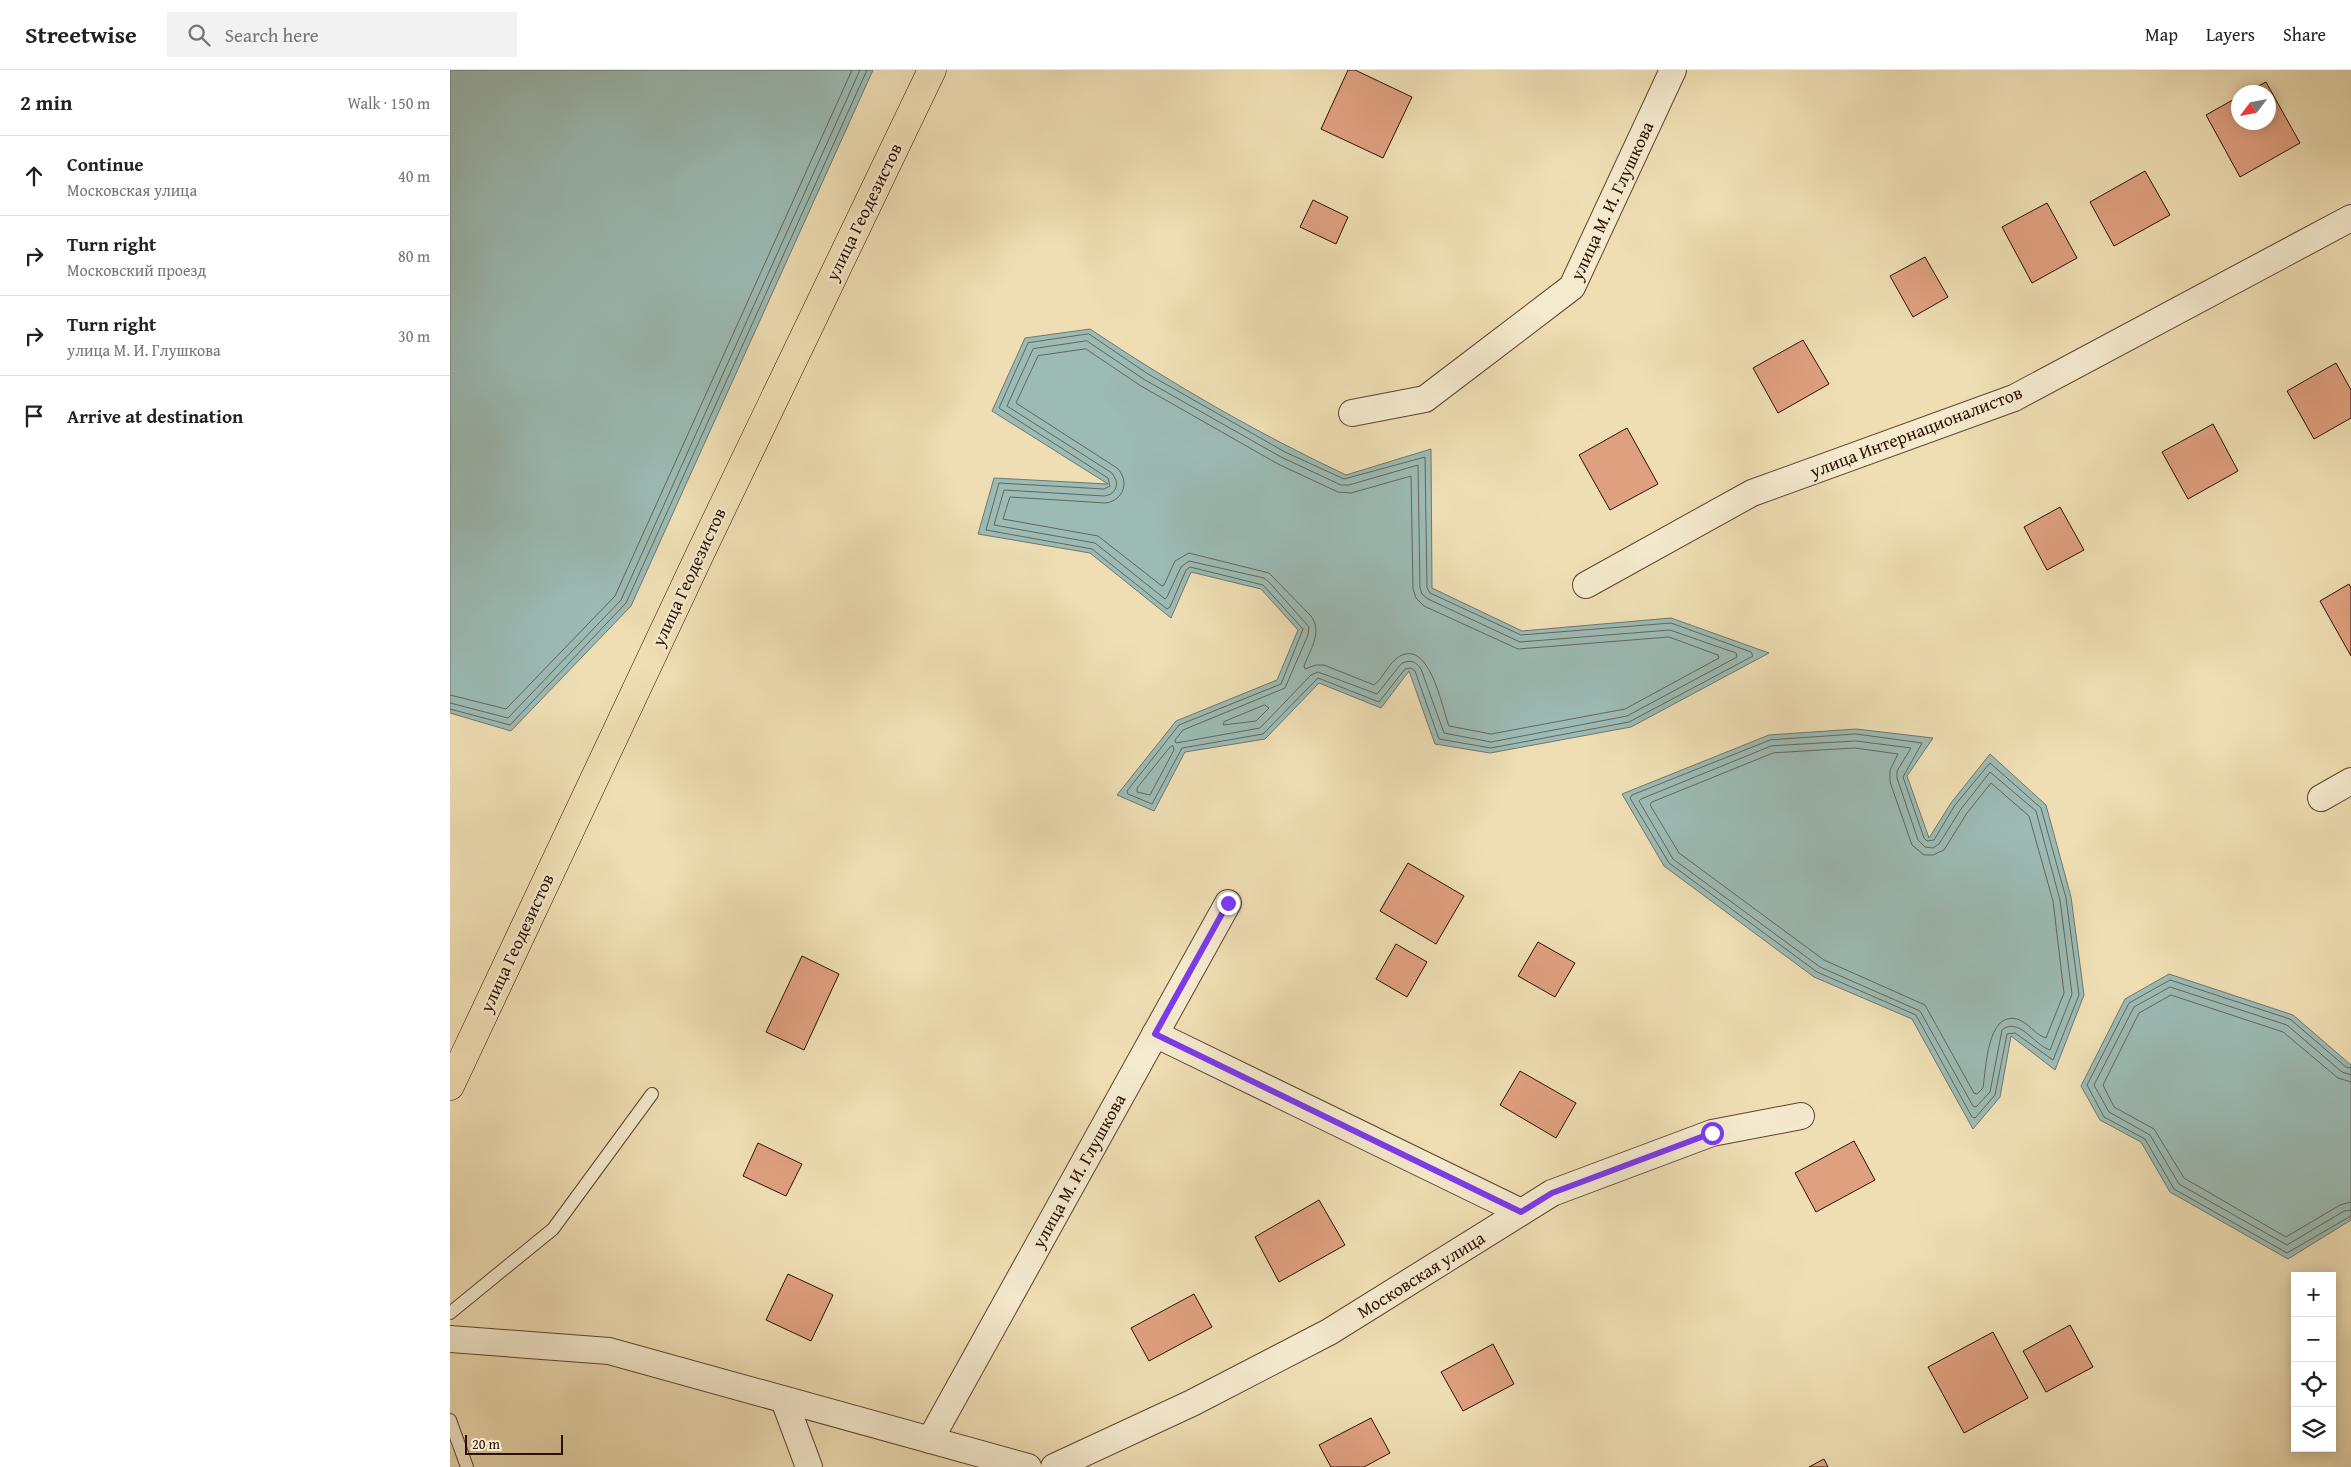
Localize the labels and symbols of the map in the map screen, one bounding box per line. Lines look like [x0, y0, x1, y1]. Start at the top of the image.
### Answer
north arrow [2231, 85, 2276, 130]
street label: улица М. И. Глушкова [1562, 116, 1660, 286]
street label: улица Геодезистов [818, 138, 909, 286]
street label: улица Интернационалистов [1805, 378, 2026, 485]
street label: улица Геодезистов [644, 503, 733, 652]
street label: улица Геодезистов [472, 869, 561, 1018]
route end [1217, 892, 1240, 915]
street label: улица М. И. Глушкова [1024, 1088, 1132, 1254]
route start [1701, 1122, 1724, 1145]
street label: Московская улица [1352, 1224, 1490, 1325]
scale bar [465, 1432, 562, 1455]

